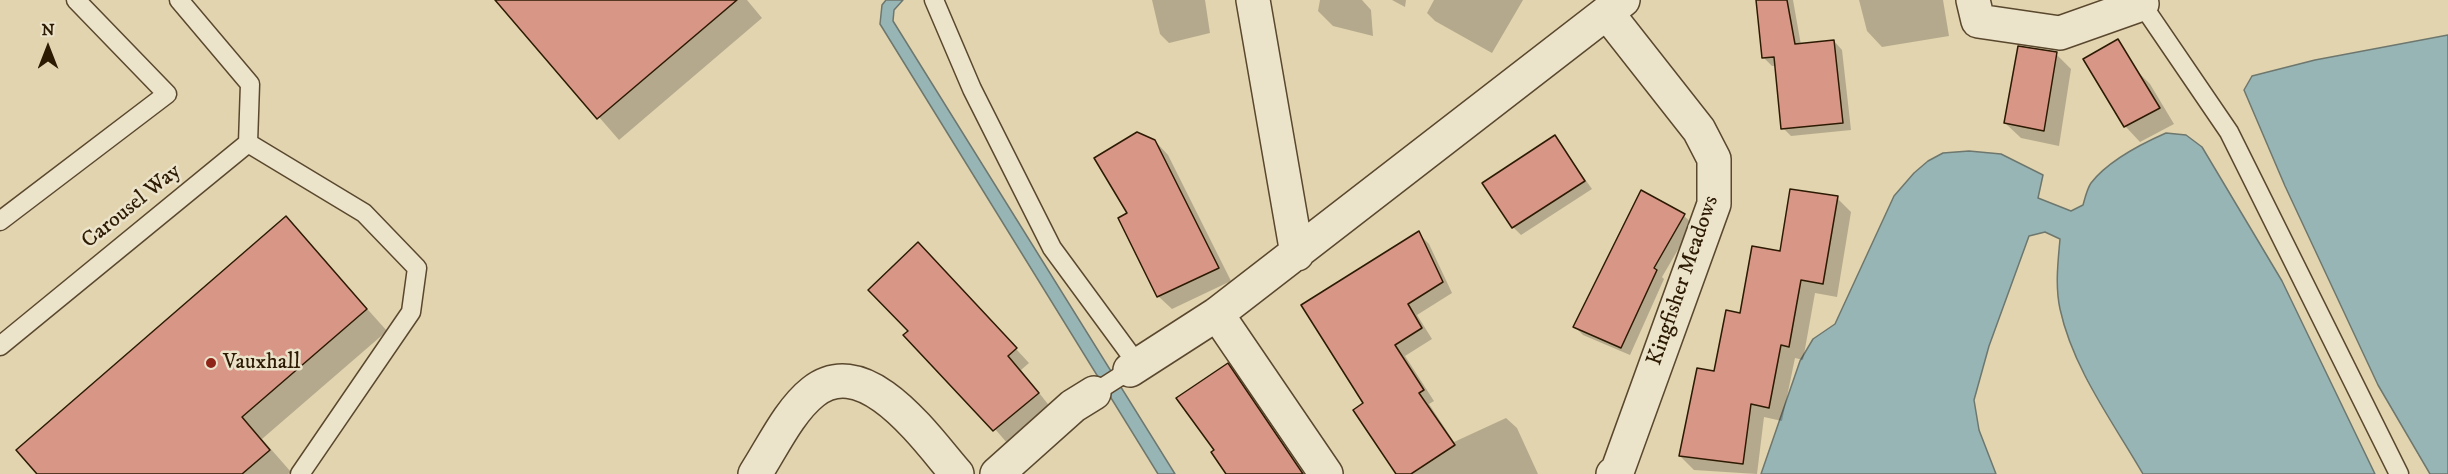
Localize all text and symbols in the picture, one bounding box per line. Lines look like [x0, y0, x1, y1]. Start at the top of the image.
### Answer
north arrow [18, 18, 78, 78]
text: N [41, 20, 55, 40]
street label: Carousel Way [77, 159, 187, 255]
street label: Kingfisher Meadows [1643, 193, 1725, 369]
place label: Vauxhall [223, 350, 300, 376]
marker: Vauxhall [204, 356, 218, 370]

